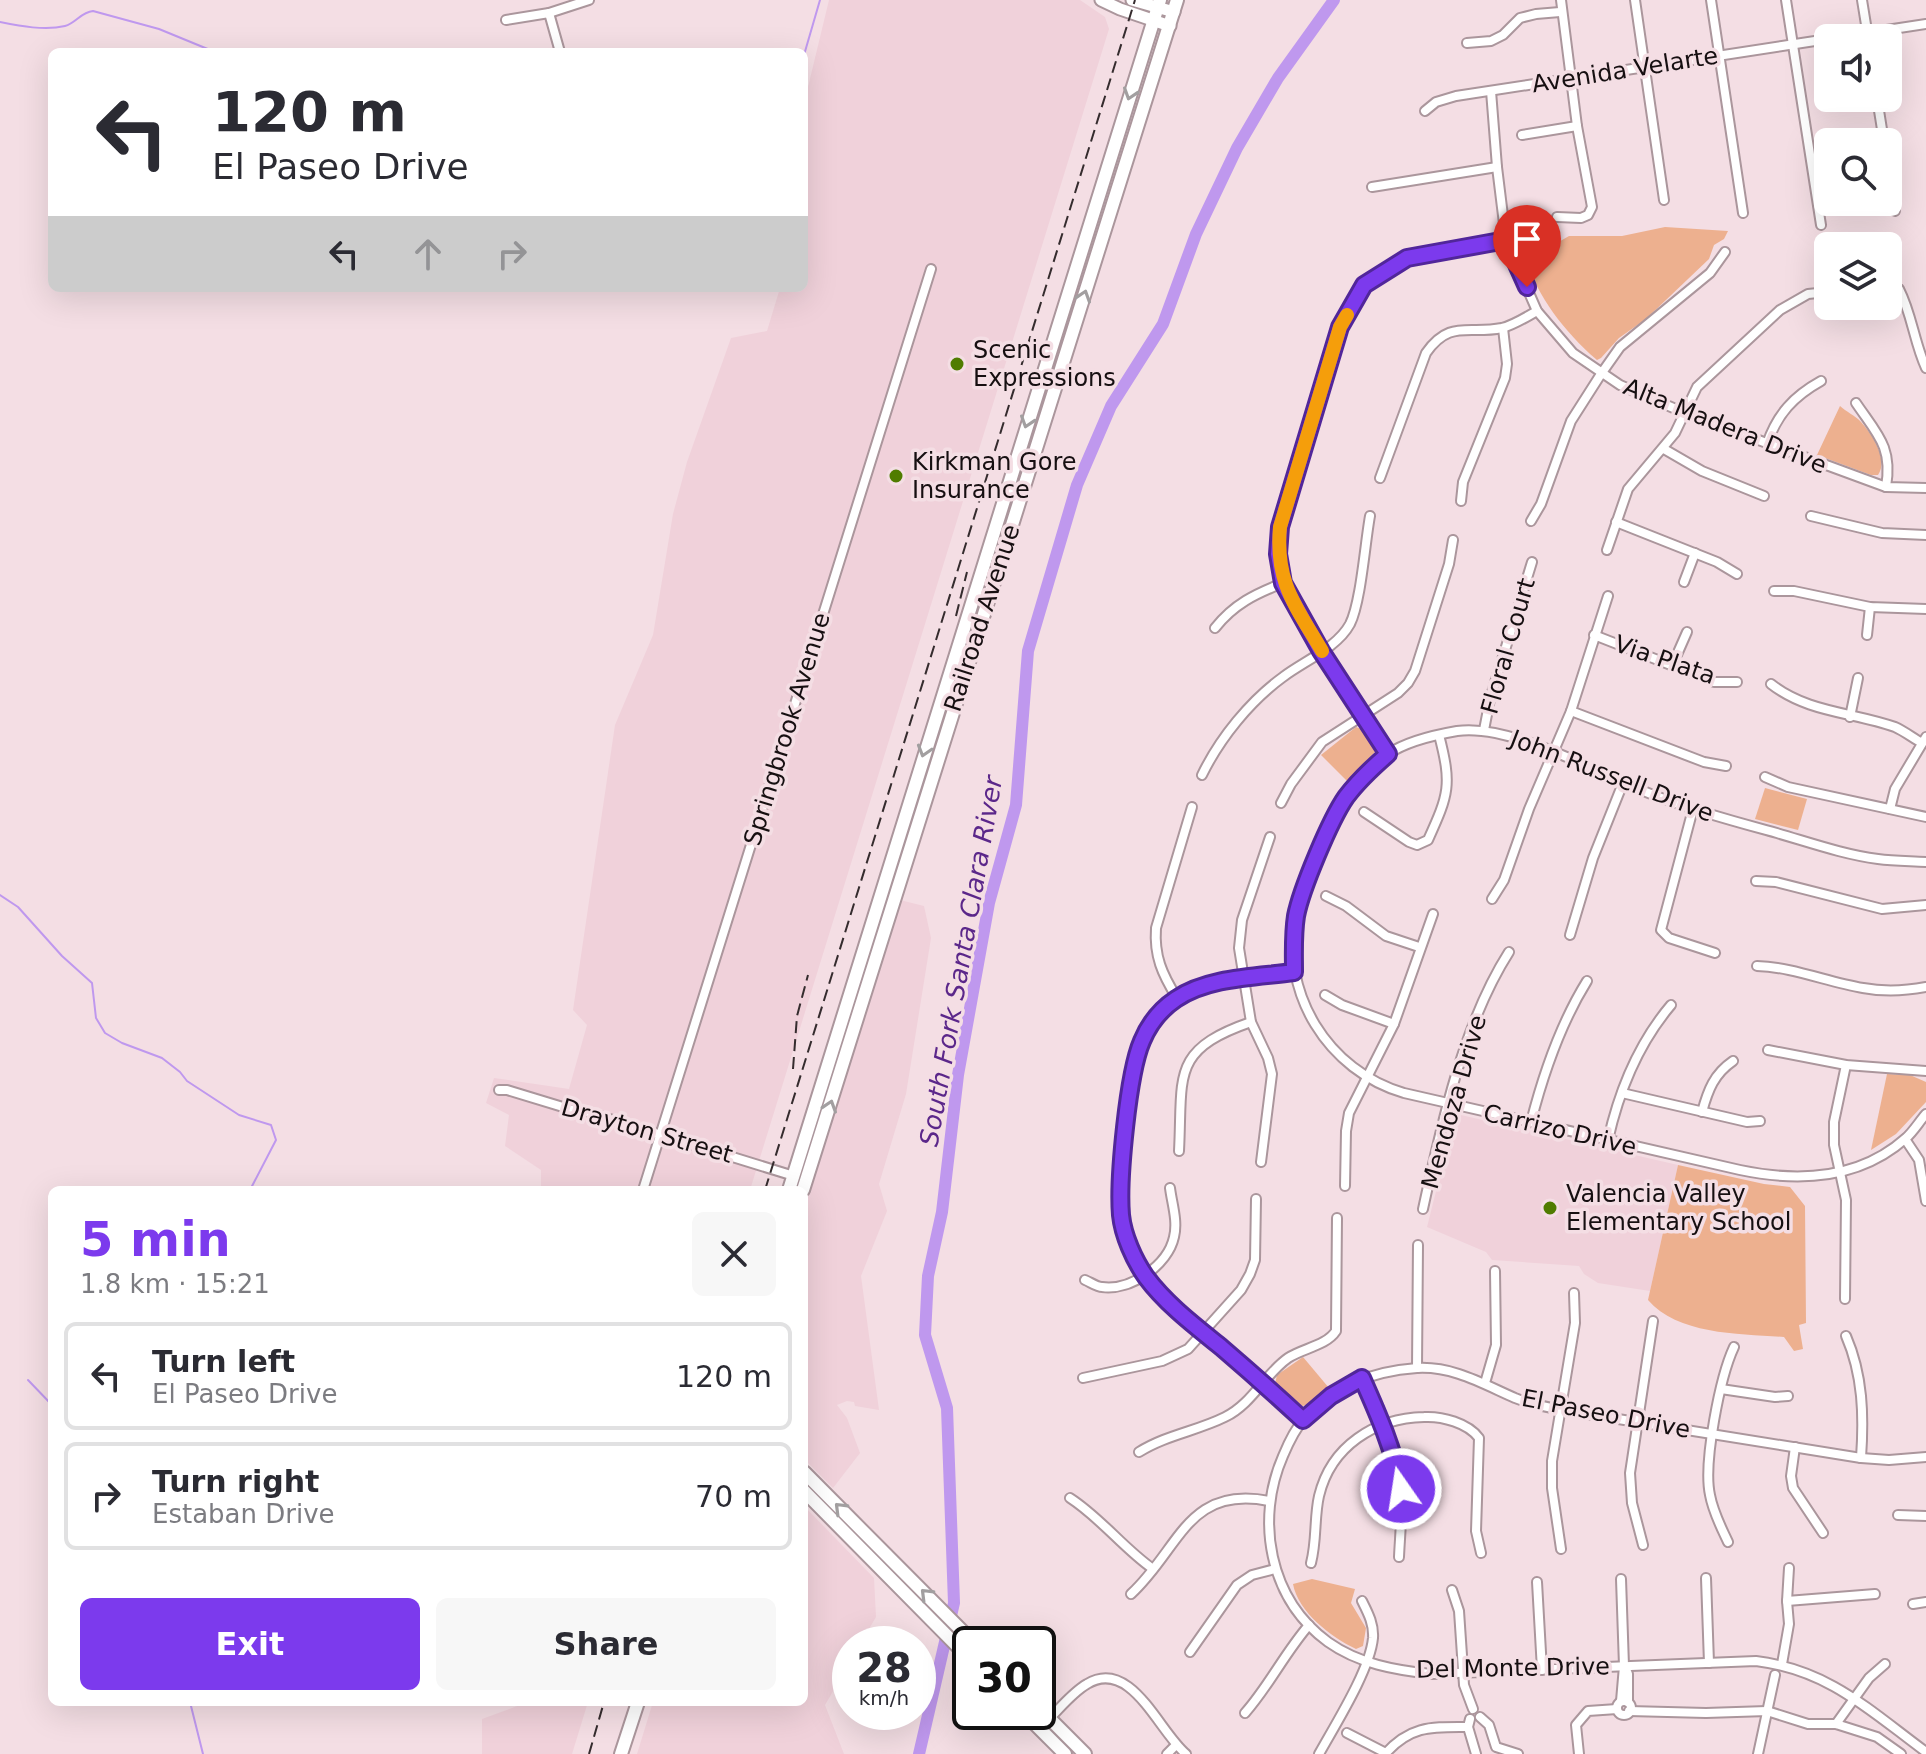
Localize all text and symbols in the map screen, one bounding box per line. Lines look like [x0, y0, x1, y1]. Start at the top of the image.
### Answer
map controls [1814, 24, 1902, 320]
button: sound [1814, 24, 1902, 112]
street label: Avenida Velarte [1530, 41, 1720, 99]
text: 120 m [212, 79, 407, 144]
icon: left [80, 80, 184, 184]
one-way arrow [1123, 87, 1139, 101]
button: search [1814, 128, 1902, 216]
text: El Paseo Drive [212, 146, 469, 187]
pin [1493, 205, 1561, 287]
icon: arrive [1505, 217, 1549, 261]
icon: left [322, 232, 366, 276]
icon: ahead [406, 232, 450, 276]
icon: right [490, 232, 534, 276]
button: layers [1814, 232, 1902, 320]
one-way arrow [1074, 290, 1090, 304]
place label: Scenic Expressions [973, 336, 1116, 392]
marker: Scenic Expressions [948, 355, 966, 373]
street label: Alta Madera Drive [1619, 372, 1831, 480]
one-way arrow [1020, 415, 1036, 429]
place label: Kirkman Gore Insurance [912, 448, 1076, 504]
marker: Kirkman Gore Insurance [887, 467, 905, 485]
street label: Railroad Avenue [939, 521, 1025, 715]
street label: Floral Court [1475, 575, 1541, 717]
street label: Springbrook Avenue [738, 609, 836, 849]
street label: Via Plata [1611, 630, 1719, 690]
street label: John Russell Drive [1505, 724, 1718, 828]
one-way arrow [918, 743, 934, 757]
water label: South Fork Santa Clara River [914, 771, 1009, 1149]
street label: Mendoza Drive [1416, 1012, 1492, 1192]
street label: Drayton Street [558, 1093, 736, 1169]
street label: Carrizo Drive [1481, 1099, 1639, 1161]
one-way arrow [821, 1100, 837, 1113]
place label: Valencia Valley Elementary School [1566, 1180, 1791, 1236]
marker: Valencia Valley Elementary School [1541, 1199, 1559, 1217]
text: 5 min [80, 1211, 231, 1267]
button: close [692, 1212, 776, 1296]
text: 1.8 km · 15:21 [80, 1269, 270, 1299]
text: Turn left [152, 1344, 295, 1379]
icon: left [84, 1354, 128, 1398]
text: 120 m [676, 1359, 772, 1394]
text: El Paseo Drive [152, 1379, 337, 1409]
street label: El Paseo Drive [1519, 1384, 1693, 1444]
position arrow [1359, 1447, 1443, 1531]
text: Turn right [152, 1464, 319, 1499]
icon: right [84, 1474, 128, 1518]
text: 70 m [695, 1479, 772, 1514]
text: Estaban Drive [152, 1499, 335, 1529]
one-way arrow [835, 1503, 849, 1517]
one-way arrow [920, 1589, 935, 1603]
button: Exit [80, 1598, 420, 1690]
button: Share [436, 1598, 776, 1690]
speed limit sign: 30 [952, 1626, 1056, 1730]
text: 28 [856, 1645, 912, 1691]
street label: Del Monte Drive [1416, 1652, 1610, 1684]
text: km/h [859, 1686, 909, 1710]

